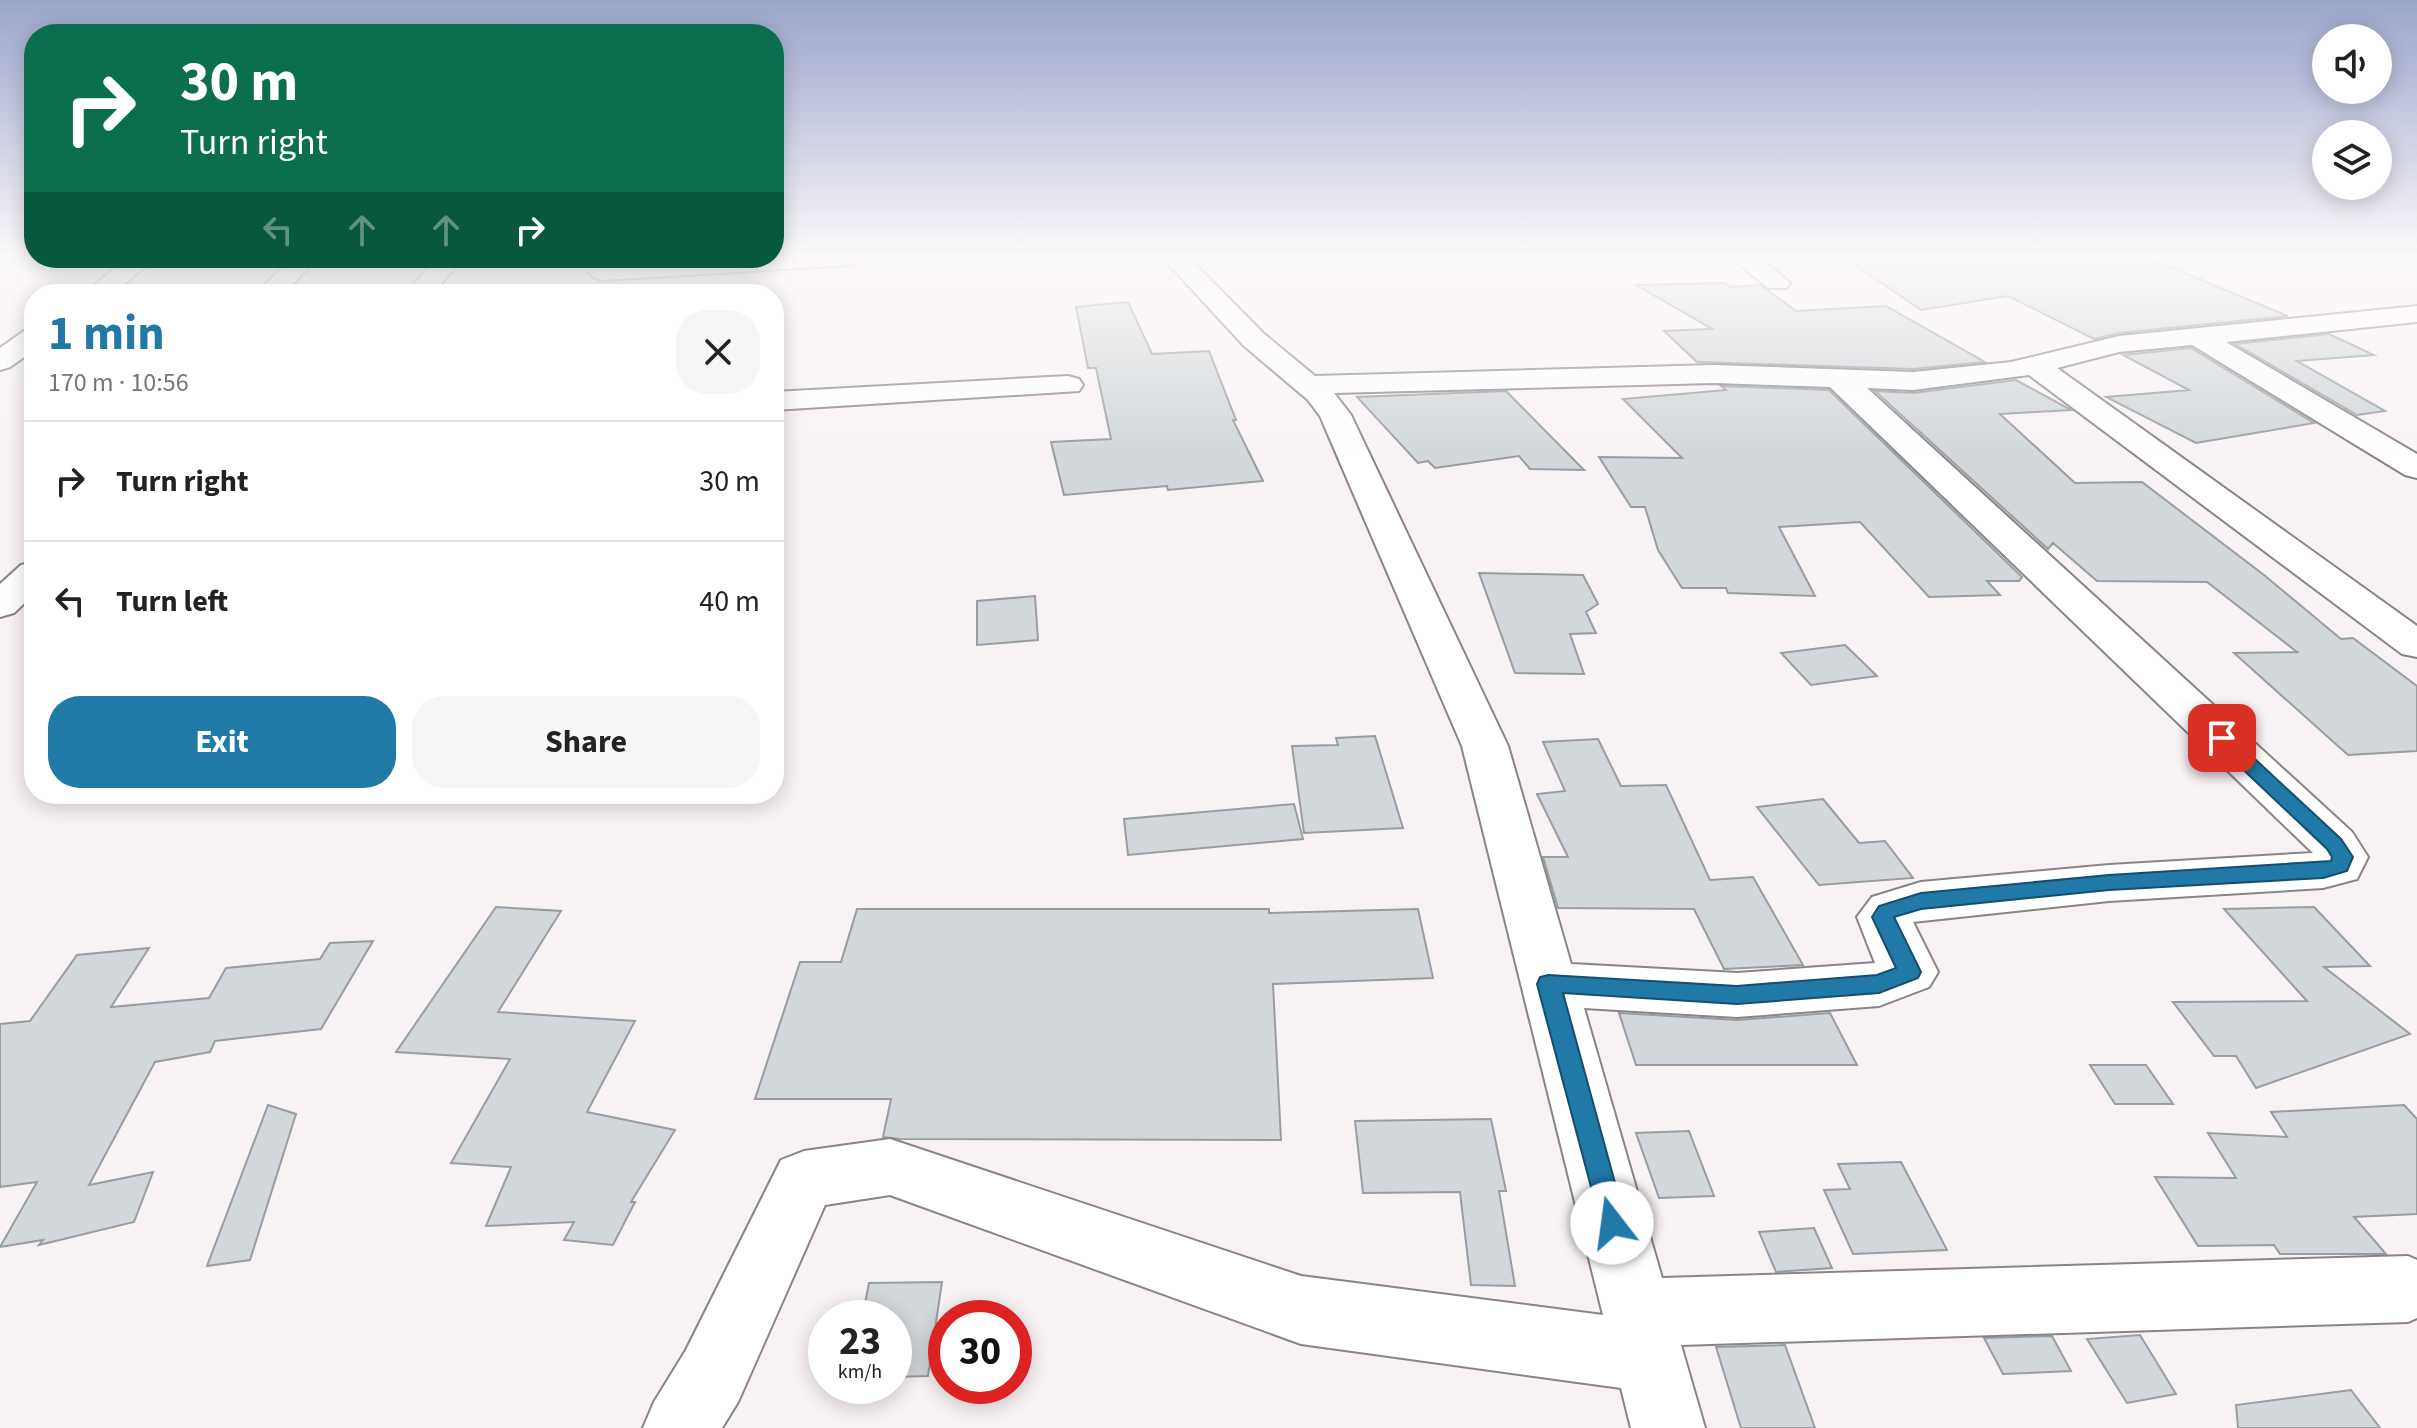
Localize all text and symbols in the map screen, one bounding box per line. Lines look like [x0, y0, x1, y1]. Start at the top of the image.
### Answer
map controls [2312, 24, 2392, 200]
button: sound [2312, 24, 2392, 104]
text: 30 m [180, 43, 298, 122]
icon: right [48, 56, 152, 160]
text: Turn right [180, 117, 328, 168]
button: layers [2312, 120, 2392, 200]
icon: left [256, 208, 300, 252]
icon: ahead [340, 208, 384, 252]
icon: ahead [424, 208, 468, 252]
icon: right [508, 208, 552, 252]
text: 1 min [48, 300, 165, 368]
button: close [676, 310, 760, 394]
text: 170 m · 10:56 [48, 364, 189, 401]
icon: right [48, 459, 92, 503]
text: Turn right [116, 460, 248, 503]
text: 30 m [699, 460, 760, 503]
icon: left [48, 579, 92, 623]
text: Turn left [116, 580, 228, 623]
text: 40 m [699, 580, 760, 623]
button: Exit [48, 696, 396, 788]
button: Share [412, 696, 760, 788]
pin [2188, 704, 2256, 772]
icon: arrive [2200, 716, 2244, 760]
position arrow [1570, 1181, 1654, 1265]
speed limit sign: 30 [928, 1300, 1032, 1404]
text: 23 [839, 1313, 881, 1370]
text: km/h [838, 1358, 882, 1386]

